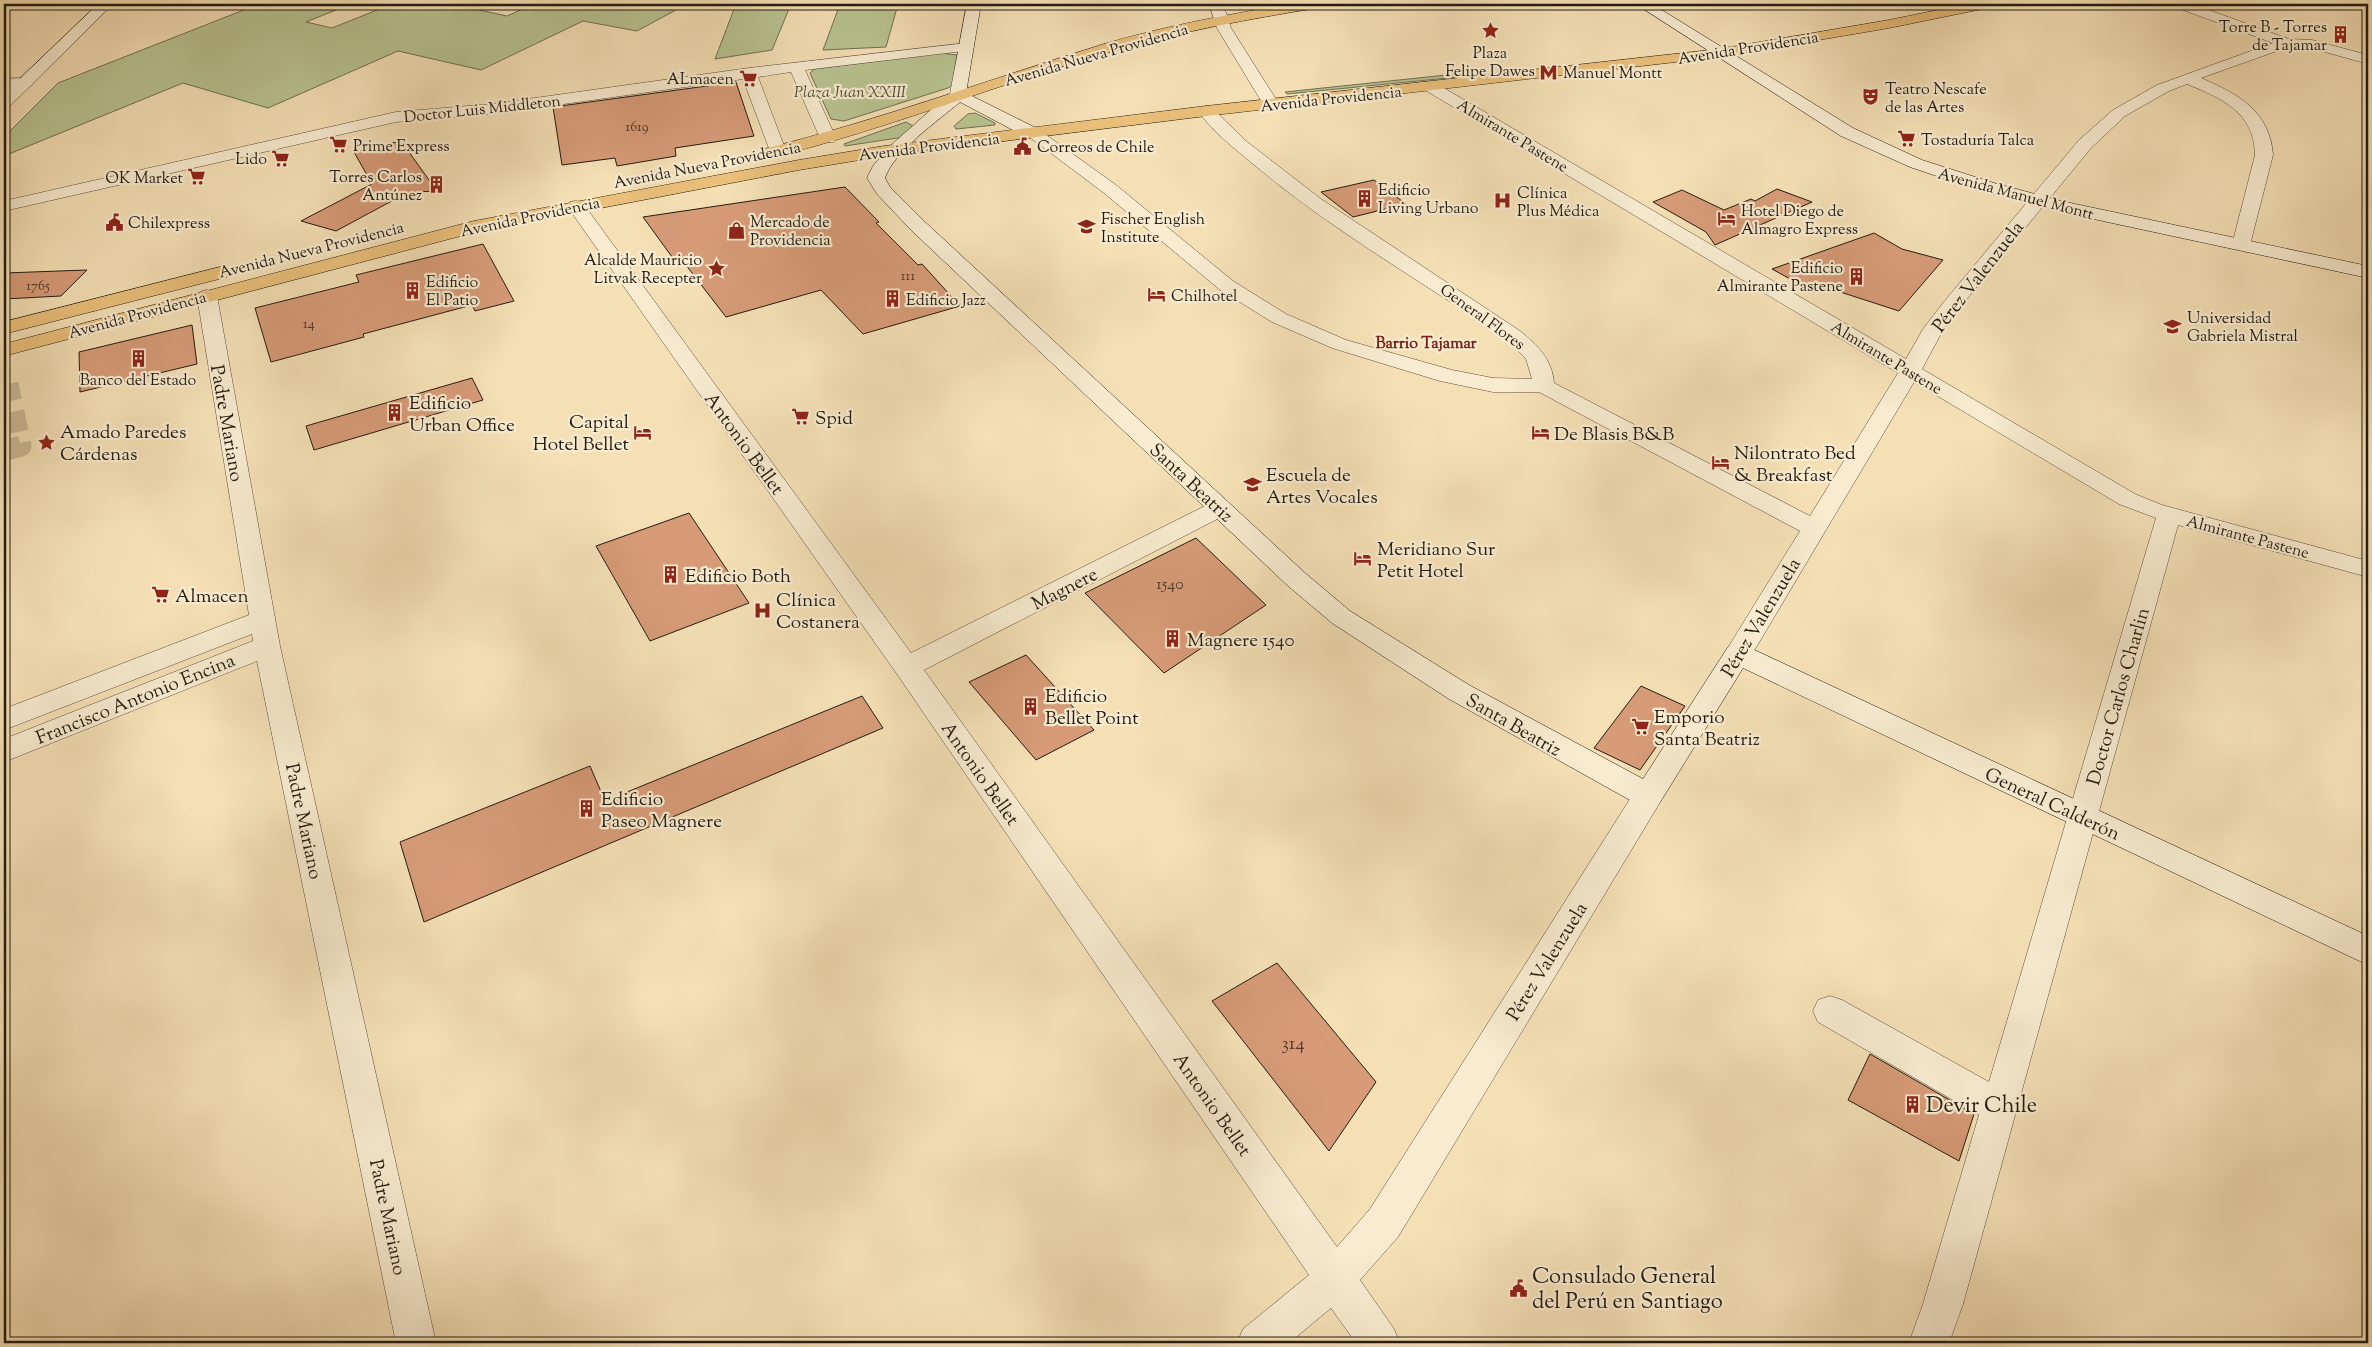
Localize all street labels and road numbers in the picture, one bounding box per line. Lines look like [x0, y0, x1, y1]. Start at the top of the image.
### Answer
street label: Avenida Nueva Providencia [1002, 19, 1192, 94]
street label: Avenida Providencia [1676, 27, 1821, 72]
street label: Avenida Providencia [1259, 82, 1404, 119]
street label: Doctor Luis Middleton [403, 91, 562, 130]
street label: Almirante Pastene [1452, 95, 1572, 180]
street label: Avenida Providencia [857, 128, 1002, 169]
street label: Avenida Nueva Providencia [612, 137, 804, 196]
street label: Avenida Manuel Montt [1935, 164, 2096, 227]
street label: Avenida Providencia [459, 192, 603, 244]
street label: Pérez Valenzuela [1927, 216, 2031, 339]
street label: Avenida Nueva Providencia [217, 217, 407, 286]
street label: General Flores [1434, 279, 1529, 357]
street label: Avenida Providencia [66, 287, 210, 346]
street label: Almirante Pastene [1826, 317, 1946, 402]
street label: Padre Mariano [202, 363, 249, 484]
street label: Antonio Bellet [697, 388, 790, 502]
street label: Santa Beatriz [1142, 438, 1238, 530]
street label: Almirante Pastene [2183, 511, 2311, 566]
street label: Pérez Valenzuela [1716, 553, 1809, 683]
street label: Magnere [1027, 562, 1103, 618]
street label: Doctor Carlos Charlin [2081, 605, 2158, 789]
street label: Francisco Antonio Encina [32, 648, 240, 753]
street label: Santa Beatriz [1460, 688, 1565, 764]
street label: Antonio Bellet [933, 717, 1025, 832]
street label: Padre Mariano [277, 761, 328, 882]
street label: General Calderón [1980, 762, 2124, 848]
street label: Pérez Valenzuela [1501, 898, 1595, 1027]
street label: Antonio Bellet [1165, 1048, 1257, 1163]
street label: Padre Mariano [361, 1157, 412, 1278]

